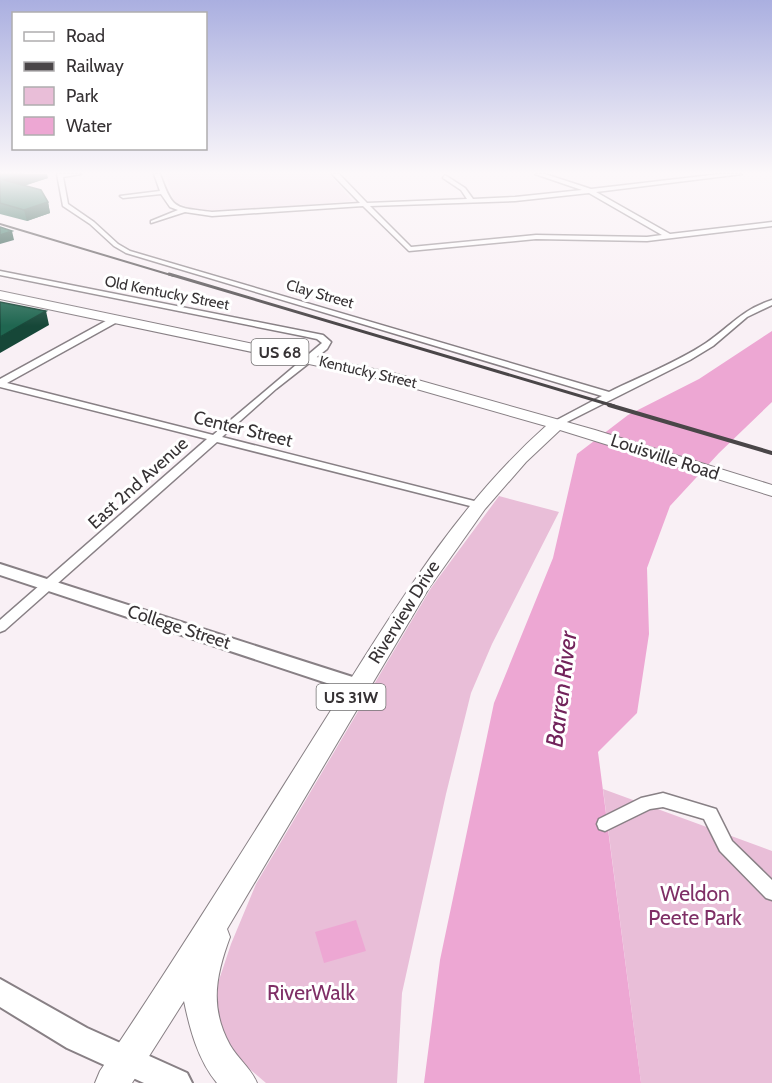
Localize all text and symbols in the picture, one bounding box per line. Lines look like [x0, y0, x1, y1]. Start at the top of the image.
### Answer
legend [12, 12, 207, 150]
text: Road [66, 25, 105, 47]
text: Railway [66, 55, 124, 77]
text: Park [66, 85, 99, 107]
text: Water [66, 115, 112, 137]
street label: Old Kentucky Street [103, 272, 231, 314]
street label: Clay Street [284, 276, 356, 312]
road number: US 68 [252, 339, 308, 365]
street label: Kentucky Street [317, 352, 419, 392]
street label: Center Street [191, 406, 295, 452]
street label: Louisville Road [608, 429, 722, 485]
street label: East 2nd Avenue [84, 432, 192, 534]
street label: Riverview Drive [364, 556, 444, 668]
street label: College Street [125, 600, 233, 654]
water label: Barren River [540, 628, 583, 749]
road number: US 31W [316, 684, 386, 710]
park label: Weldon Peete Park [648, 881, 742, 930]
park label: RiverWalk [267, 980, 355, 1005]

